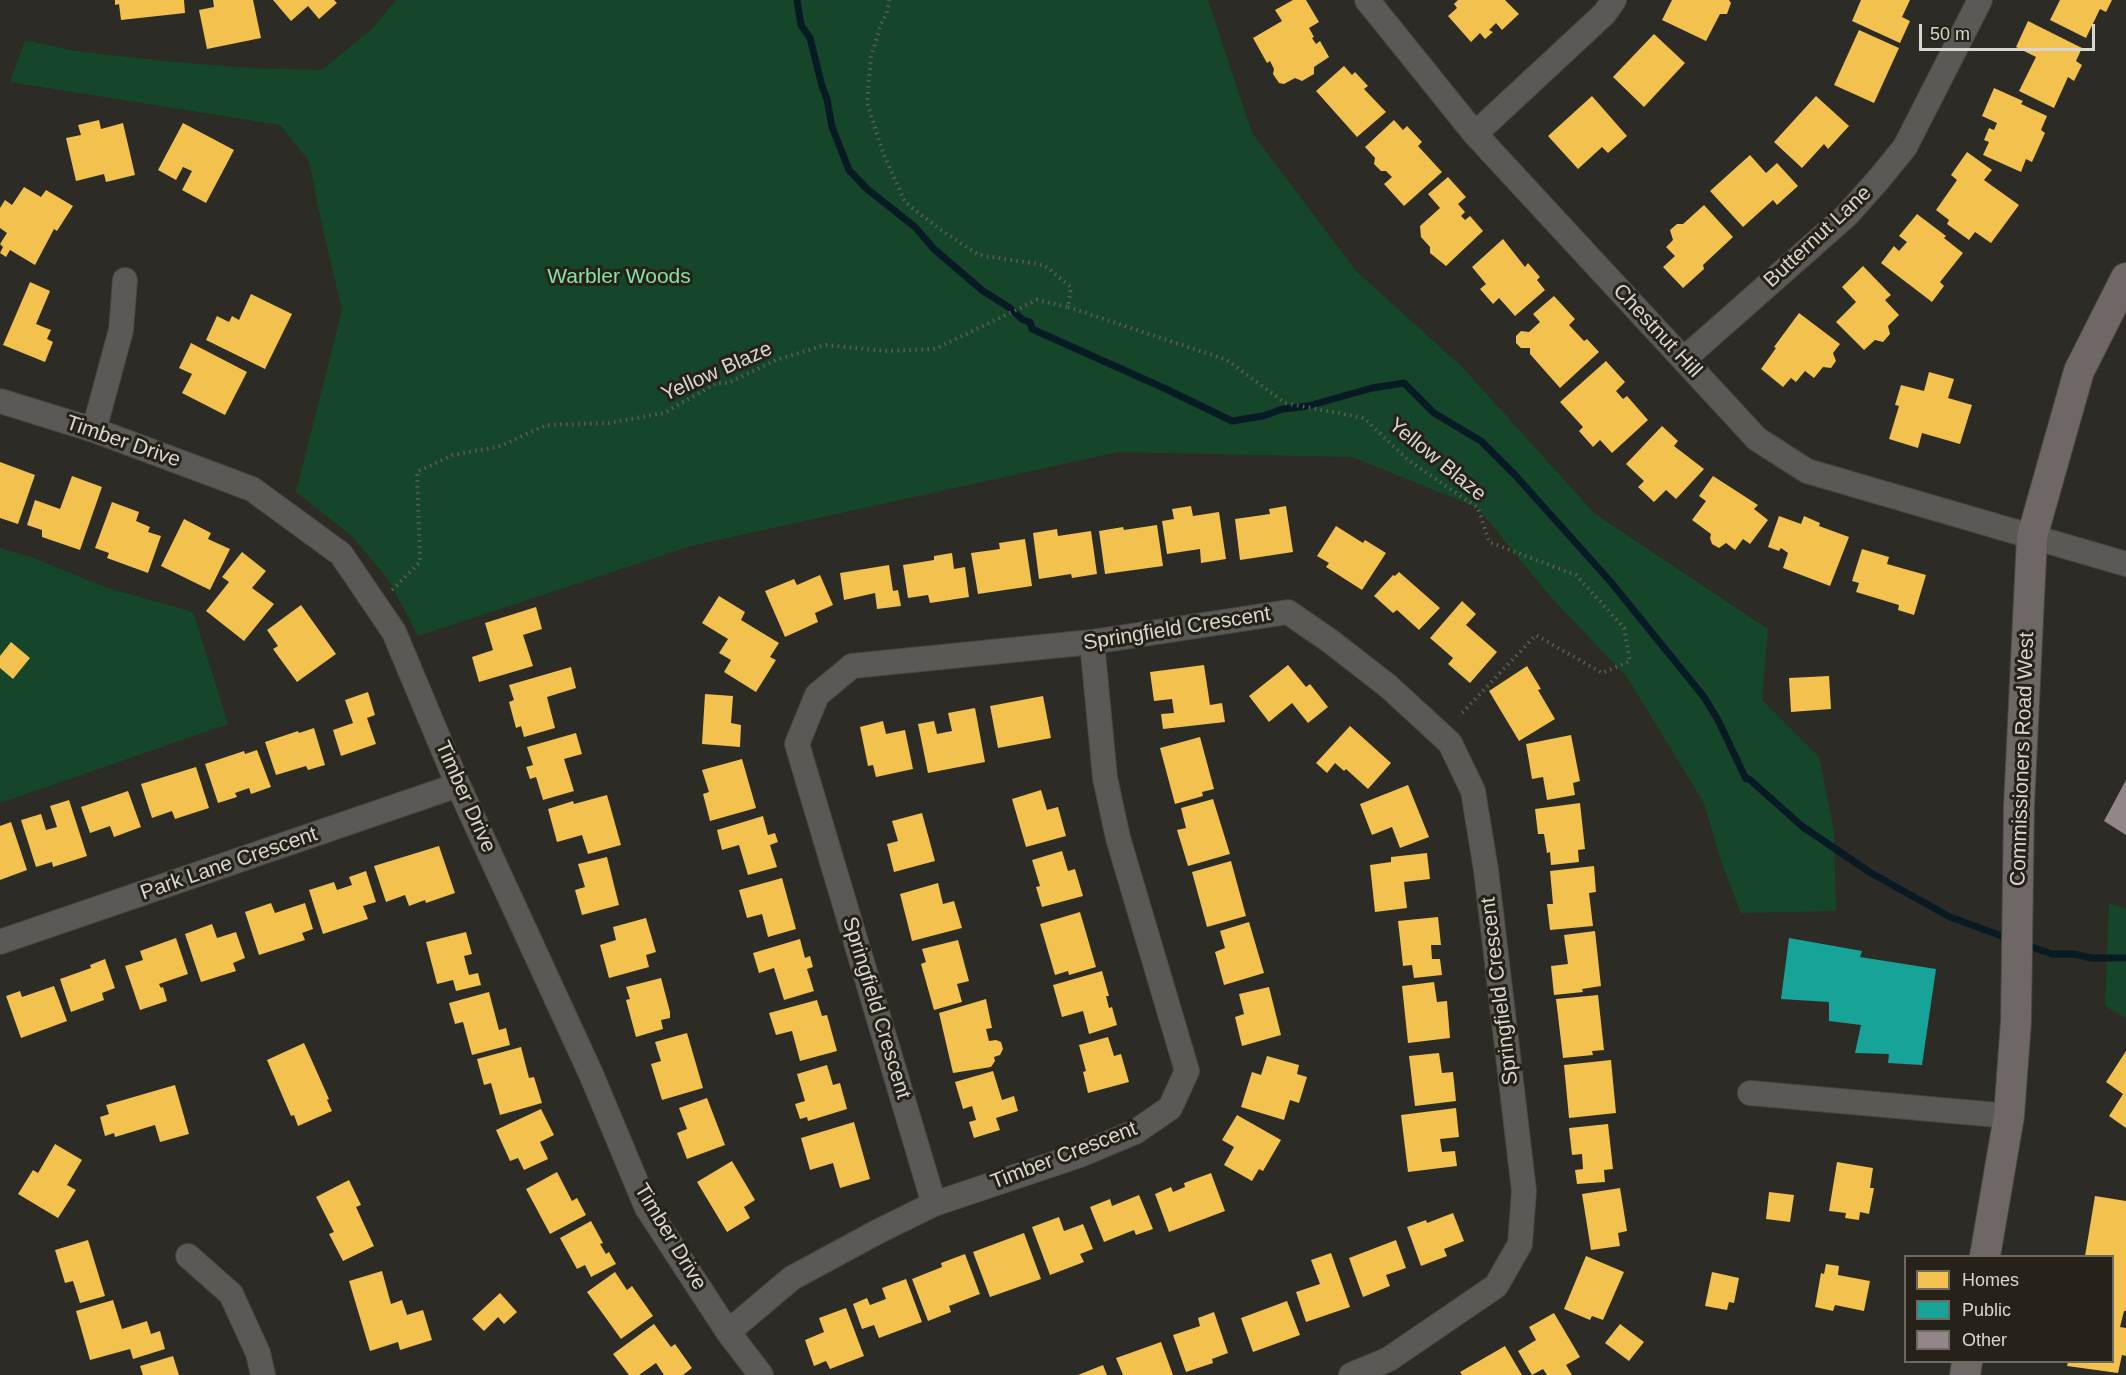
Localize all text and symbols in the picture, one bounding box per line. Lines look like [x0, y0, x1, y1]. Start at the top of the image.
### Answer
scale bar [1922, 12, 2098, 50]
text: 50 m [1930, 24, 1970, 44]
street label: Butternut Lane [1759, 181, 1877, 293]
park label: Warbler Woods [547, 264, 691, 290]
street label: Chestnut Hill [1607, 279, 1707, 383]
street label: Yellow Blaze [658, 336, 776, 408]
street label: Timber Drive [62, 411, 184, 473]
street label: Yellow Blaze [1383, 413, 1491, 507]
street label: Springfield Crescent [1082, 602, 1272, 656]
street label: Commissioners Road West [2006, 632, 2040, 886]
street label: Timber Drive [429, 737, 501, 857]
street label: Park Lane Crescent [137, 822, 321, 906]
street label: Springfield Crescent [1476, 896, 1524, 1086]
street label: Springfield Crescent [836, 914, 916, 1102]
street label: Timber Crescent [987, 1117, 1141, 1195]
street label: Timber Drive [628, 1179, 712, 1295]
legend [1904, 1255, 2114, 1363]
text: Homes [1962, 1270, 2019, 1290]
text: Public [1962, 1300, 2011, 1320]
text: Other [1962, 1330, 2007, 1350]

